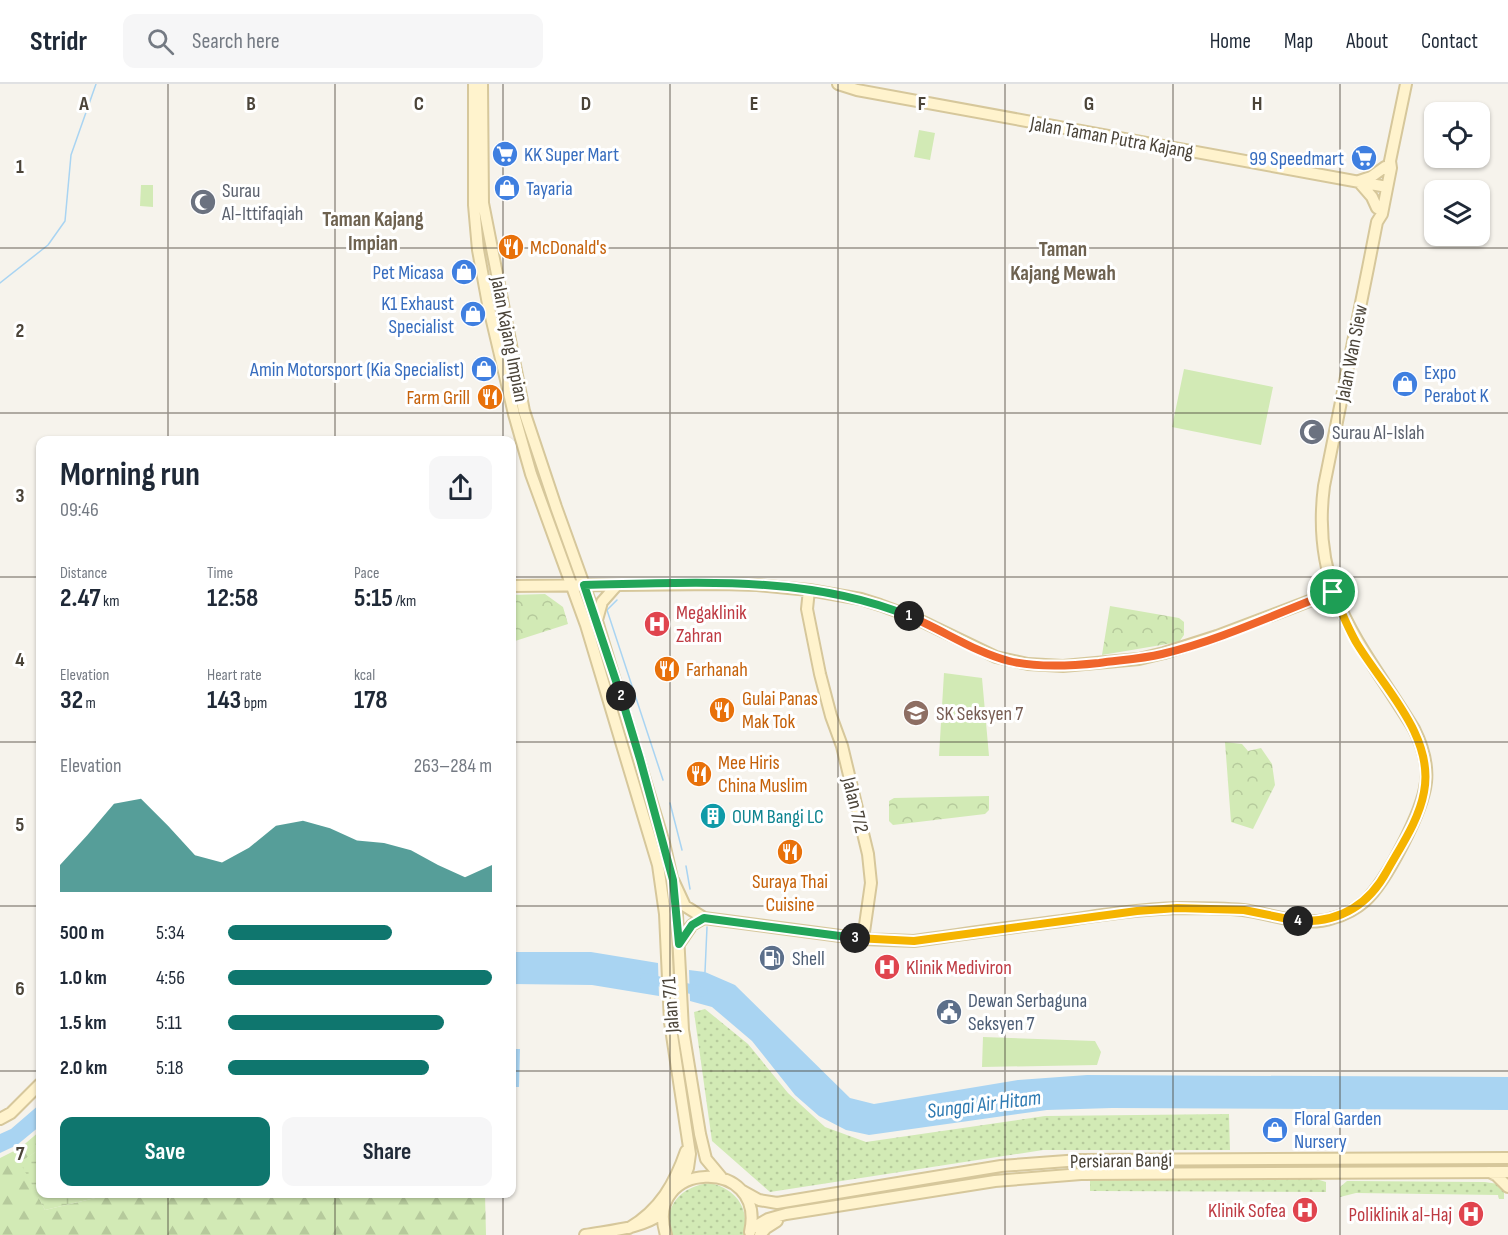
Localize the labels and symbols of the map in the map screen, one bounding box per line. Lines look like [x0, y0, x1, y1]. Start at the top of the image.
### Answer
text: A [78, 92, 89, 116]
text: B [246, 92, 256, 116]
text: C [414, 92, 424, 116]
text: D [581, 92, 591, 116]
text: E [750, 92, 758, 116]
text: F [918, 92, 926, 116]
text: G [1084, 92, 1094, 116]
text: H [1252, 92, 1262, 116]
street label: Jalan Taman Putra Kajang [1027, 112, 1195, 164]
supermarket icon: KK Super Mart [490, 139, 520, 169]
place label: KK Super Mart [524, 143, 619, 167]
supermarket icon: 99 Speedmart [1349, 143, 1379, 173]
place label: 99 Speedmart [1249, 147, 1344, 171]
text: 1 [16, 155, 24, 179]
shop icon: Tayaria [492, 173, 522, 203]
place label: Tayaria [526, 177, 573, 201]
place label: Surau Al-Ittifaqiah [221, 179, 303, 226]
mosque icon: Surau Al-Ittifaqiah [188, 187, 218, 217]
district label: Taman Kajang Impian [322, 207, 424, 256]
restaurant icon: McDonald's [496, 232, 526, 262]
place label: McDonald's [530, 236, 607, 260]
district label: Taman Kajang Mewah [1010, 237, 1116, 286]
shop icon: Pet Micasa [449, 257, 479, 287]
place label: Pet Micasa [372, 261, 444, 285]
street label: Jalan Kajang Impian [485, 273, 533, 404]
place label: K1 Exhaust Specialist [381, 292, 454, 339]
shop icon: K1 Exhaust Specialist [458, 299, 488, 329]
street label: Jalan Wan Siew [1331, 303, 1373, 405]
text: 2 [16, 319, 24, 343]
shop icon: Amin Motorsport (Kia Specialist) [469, 354, 499, 384]
place label: Amin Motorsport (Kia Specialist) [249, 358, 464, 382]
place label: Expo Perabot K [1424, 361, 1489, 408]
shop icon: Expo Perabot K [1390, 369, 1420, 399]
restaurant icon: Farm Grill [475, 382, 505, 412]
place label: Farm Grill [406, 386, 470, 410]
mosque icon: Surau Al-Islah [1297, 417, 1327, 447]
place label: Surau Al-Islah [1332, 421, 1425, 445]
text: 3 [16, 484, 25, 508]
pin [1307, 566, 1358, 617]
place label: Megaklinik Zahran [676, 601, 747, 648]
pin: 1 [894, 601, 924, 631]
hospital icon: Megaklinik Zahran [642, 609, 672, 639]
text: 4 [15, 648, 25, 672]
restaurant icon: Farhanah [652, 654, 682, 684]
place label: Farhanah [686, 658, 748, 682]
pin: 2 [606, 681, 636, 711]
place label: Gulai Panas Mak Tok [742, 687, 818, 734]
restaurant icon: Gulai Panas Mak Tok [707, 695, 737, 725]
school or university icon: SK Seksyen 7 [901, 698, 931, 728]
place label: SK Seksyen 7 [936, 702, 1023, 726]
place label: Mee Hiris China Muslim [718, 751, 808, 798]
restaurant icon: Mee Hiris China Muslim [684, 759, 714, 789]
street label: Jalan 7/2 [836, 774, 874, 836]
building icon: OUM Bangi LC [698, 801, 728, 831]
place label: OUM Bangi LC [732, 805, 824, 829]
text: 5 [16, 813, 25, 837]
restaurant icon: Suraya Thai Cuisine [775, 837, 805, 867]
place label: Suraya Thai Cuisine [752, 870, 828, 917]
pin: 4 [1283, 906, 1313, 936]
pin: 3 [840, 923, 870, 953]
fuel station icon: Shell [757, 943, 787, 973]
place label: Shell [792, 947, 825, 971]
hospital icon: Klinik Mediviron [872, 952, 902, 982]
place label: Klinik Mediviron [906, 956, 1012, 980]
street label: Jalan 7/1 [657, 976, 685, 1035]
text: 6 [15, 977, 25, 1001]
place label: Dewan Serbaguna Seksyen 7 [968, 989, 1087, 1036]
public building icon: Dewan Serbaguna Seksyen 7 [934, 997, 964, 1027]
water label: Sungai Air Hitam [926, 1085, 1042, 1124]
place label: Floral Garden Nursery [1294, 1107, 1382, 1154]
shop icon: Floral Garden Nursery [1260, 1115, 1290, 1145]
text: 7 [16, 1142, 25, 1166]
street label: Persiaran Bangi [1070, 1148, 1172, 1174]
hospital icon: Klinik Sofea [1290, 1195, 1320, 1225]
place label: Klinik Sofea [1208, 1199, 1286, 1223]
hospital icon: Poliklinik al-Haj [1456, 1199, 1486, 1229]
place label: Poliklinik al-Haj [1349, 1203, 1452, 1227]

